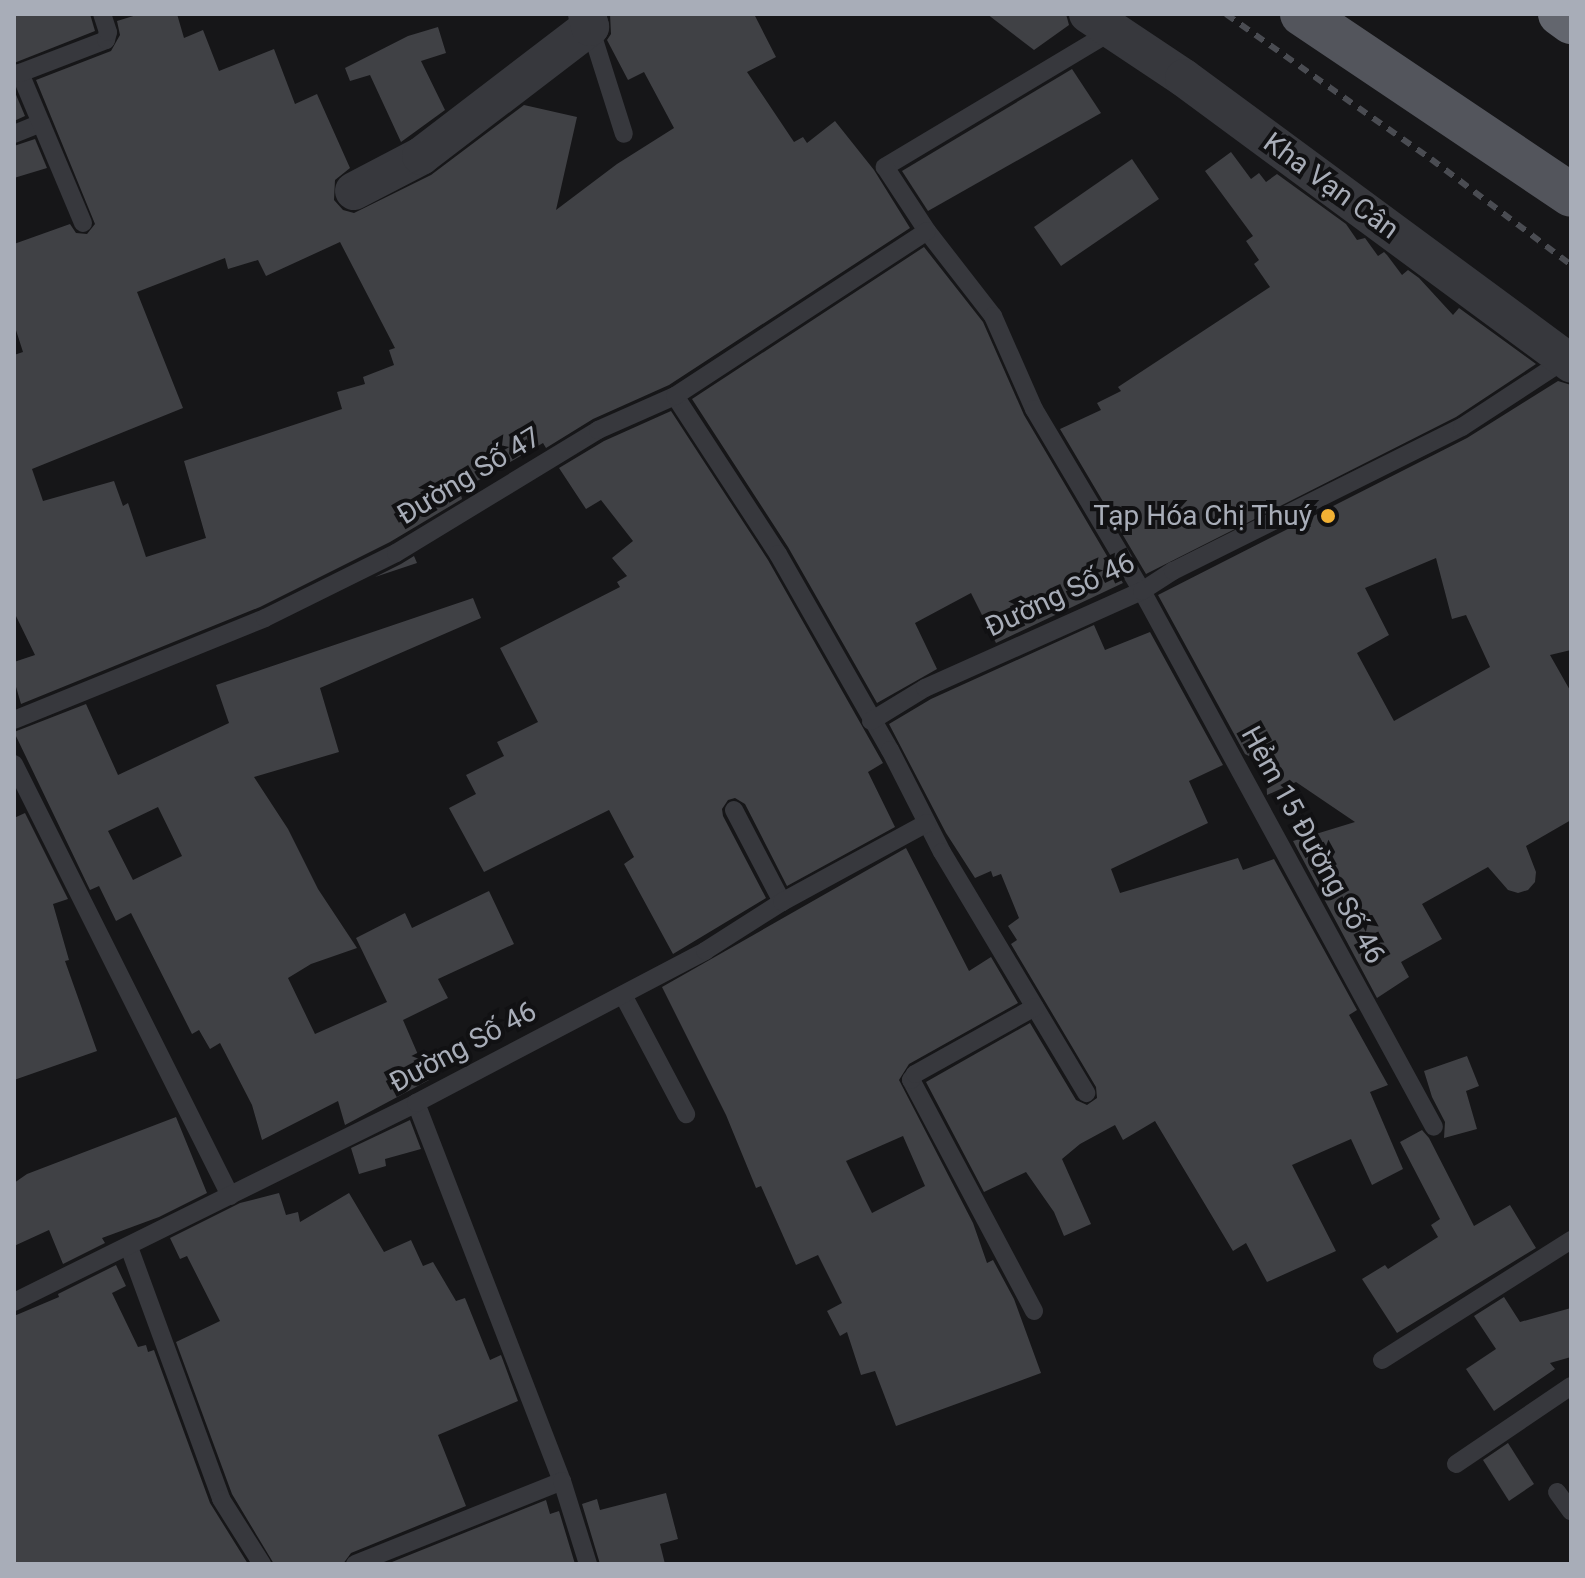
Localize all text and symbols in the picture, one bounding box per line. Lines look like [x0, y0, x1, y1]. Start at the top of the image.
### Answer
street label: Kha Vạn Cân [1257, 126, 1405, 246]
street label: Đường Số 47 [391, 420, 547, 532]
place label: Tạp Hóa Chị Thuý [1093, 499, 1312, 533]
marker: Tạp Hóa Chị Thuý [1319, 507, 1337, 525]
street label: Đường Số 46 [980, 546, 1140, 644]
street label: Hẻm 15 Đường Số 46 [1234, 721, 1392, 969]
street label: Đường Số 46 [384, 994, 542, 1100]

